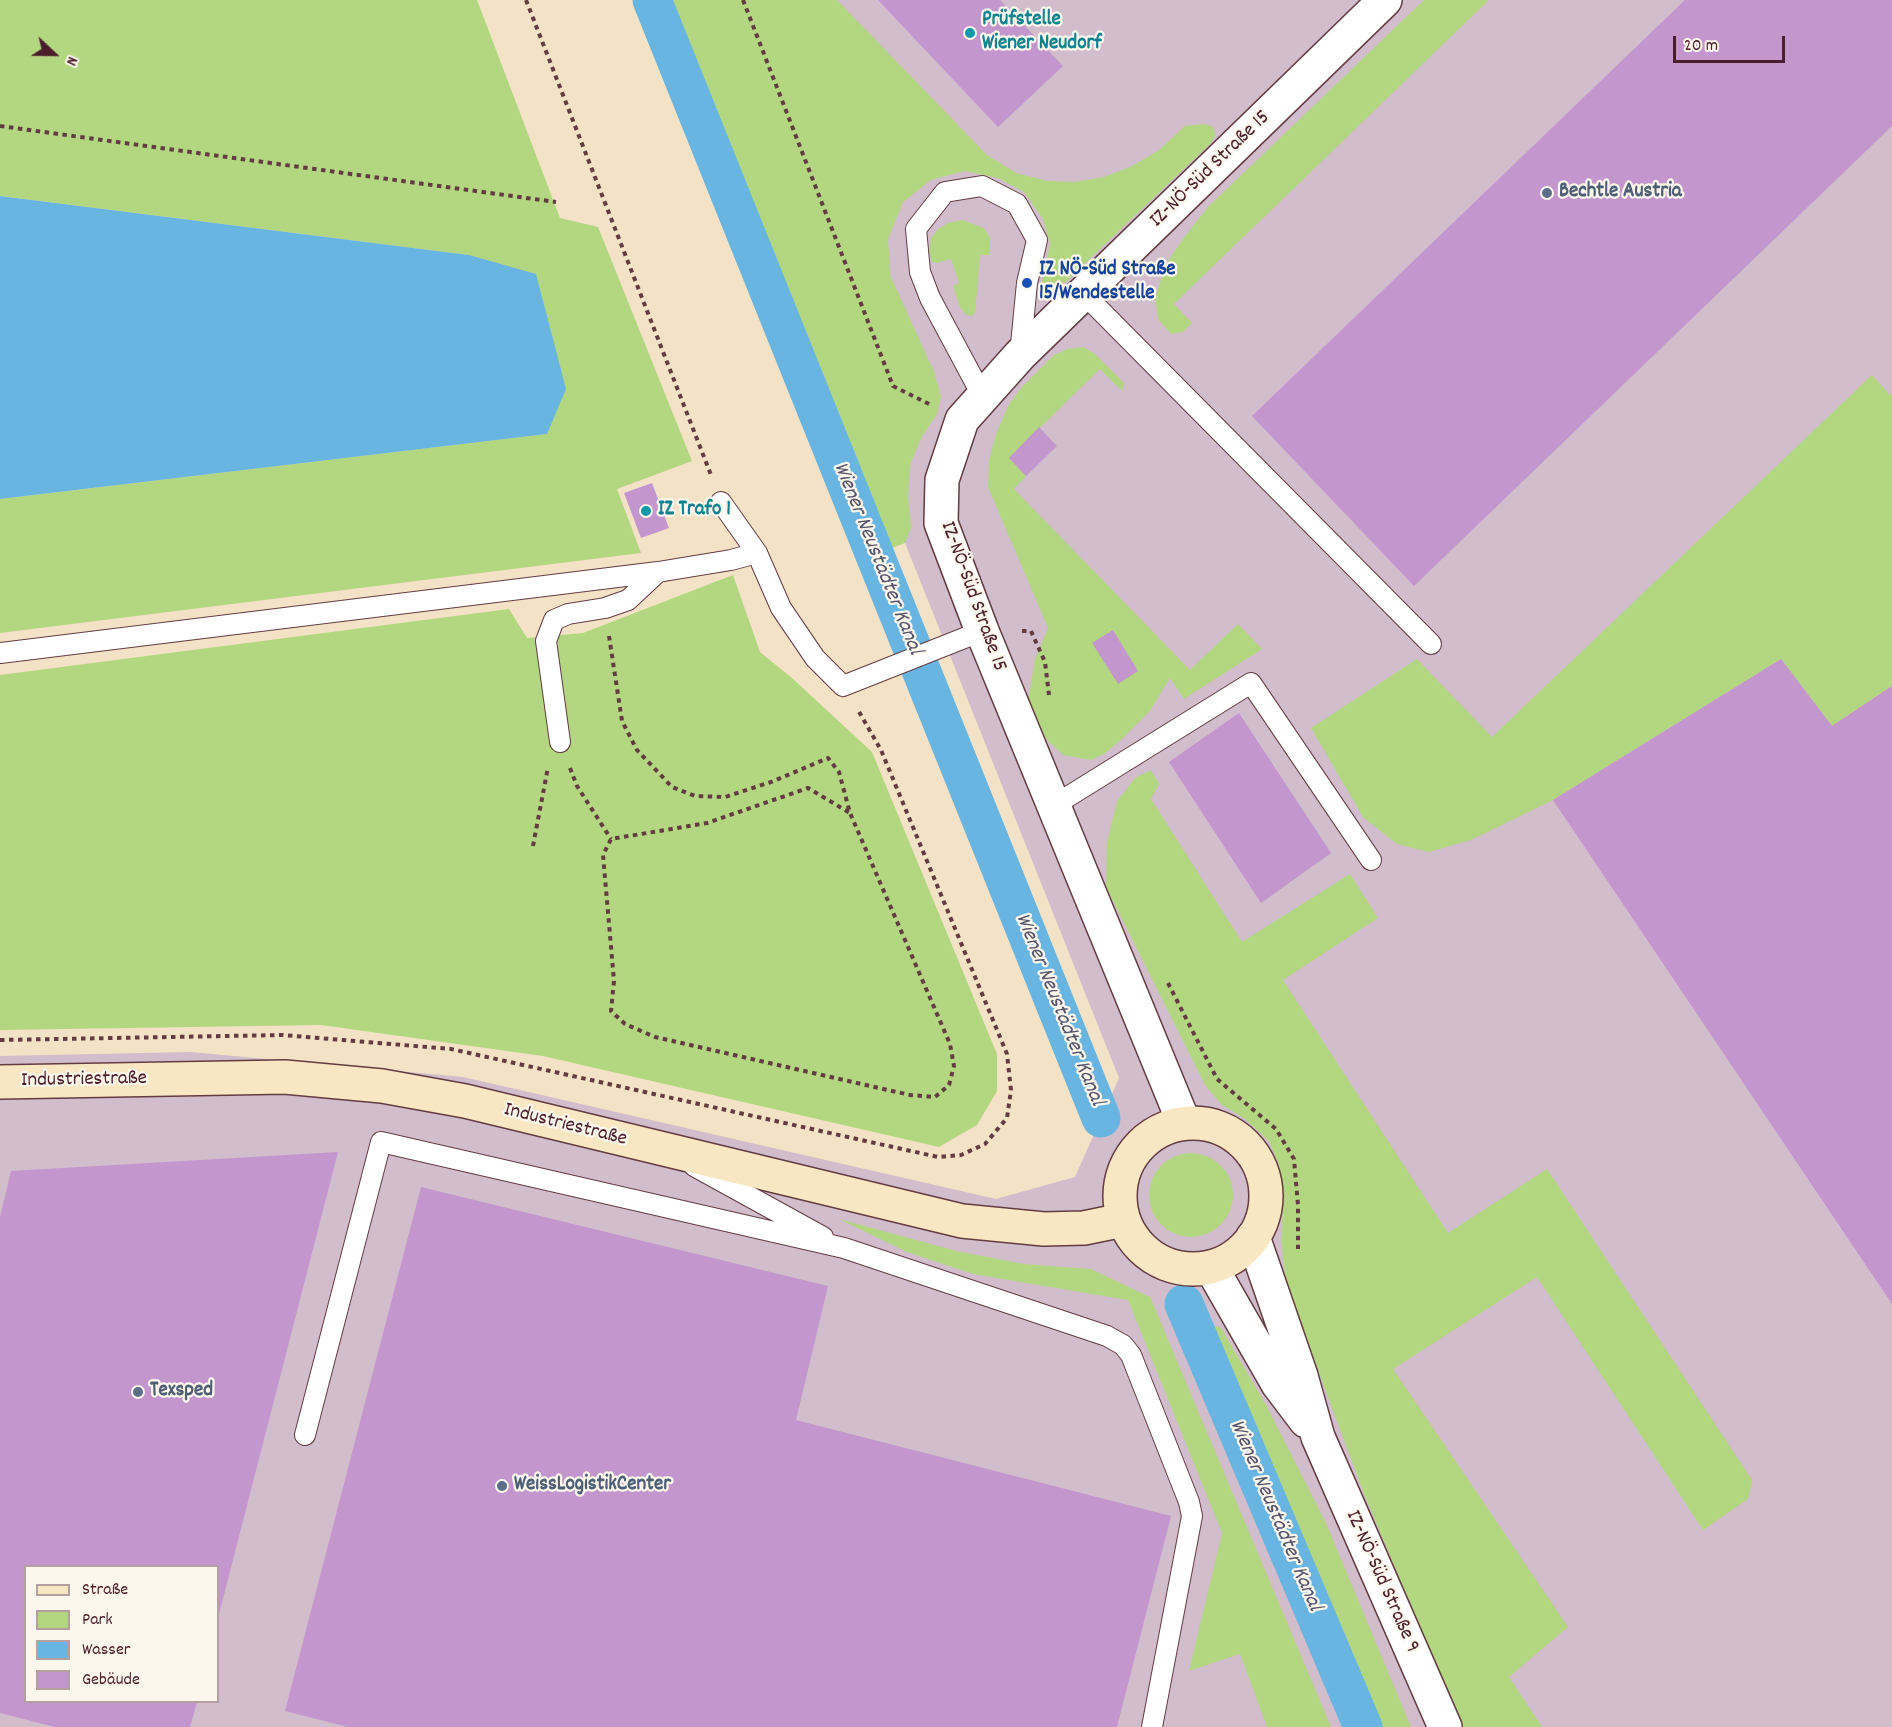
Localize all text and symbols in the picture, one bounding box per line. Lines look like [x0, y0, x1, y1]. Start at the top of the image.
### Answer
place label: Prüfstelle Wiener Neudorf [982, 8, 1102, 58]
north arrow [24, 24, 84, 84]
scale bar [1676, 24, 1788, 62]
marker: Prüfstelle Wiener Neudorf [963, 26, 977, 40]
text: 20 m [1684, 34, 1718, 59]
text: N [59, 53, 83, 69]
street label: IZ-NÖ-Süd Straße 15 [1145, 106, 1277, 234]
place label: Bechtle Austria [1559, 180, 1682, 206]
marker: Bechtle Austria [1540, 186, 1554, 200]
place label: IZ NÖ-Süd Straße 15/Wendestelle [1039, 258, 1175, 308]
marker: IZ NÖ-Süd Straße 15/Wendestelle [1020, 276, 1034, 290]
water label: Wiener Neustädter Kanal [825, 459, 927, 659]
place label: IZ Trafo 1 [658, 498, 731, 524]
marker: IZ Trafo 1 [639, 504, 653, 518]
street label: IZ-NÖ-Süd Straße 15 [933, 519, 1011, 675]
water label: Wiener Neustädter Kanal [1007, 910, 1109, 1110]
street label: Industriestraße [21, 1067, 147, 1095]
street label: Industriestraße [501, 1099, 629, 1153]
place label: Texsped [150, 1379, 213, 1405]
marker: Texsped [131, 1385, 145, 1399]
water label: Wiener Neustädter Kanal [1222, 1416, 1326, 1616]
place label: WeissLogistikCenter [514, 1473, 671, 1499]
marker: WeissLogistikCenter [495, 1479, 509, 1493]
street label: IZ-NÖ-Süd Straße 9 [1338, 1507, 1424, 1657]
legend [24, 1565, 219, 1703]
text: Straße [82, 1578, 128, 1603]
text: Park [82, 1608, 113, 1633]
text: Wasser [82, 1638, 131, 1663]
text: Gebäude [82, 1668, 140, 1693]

